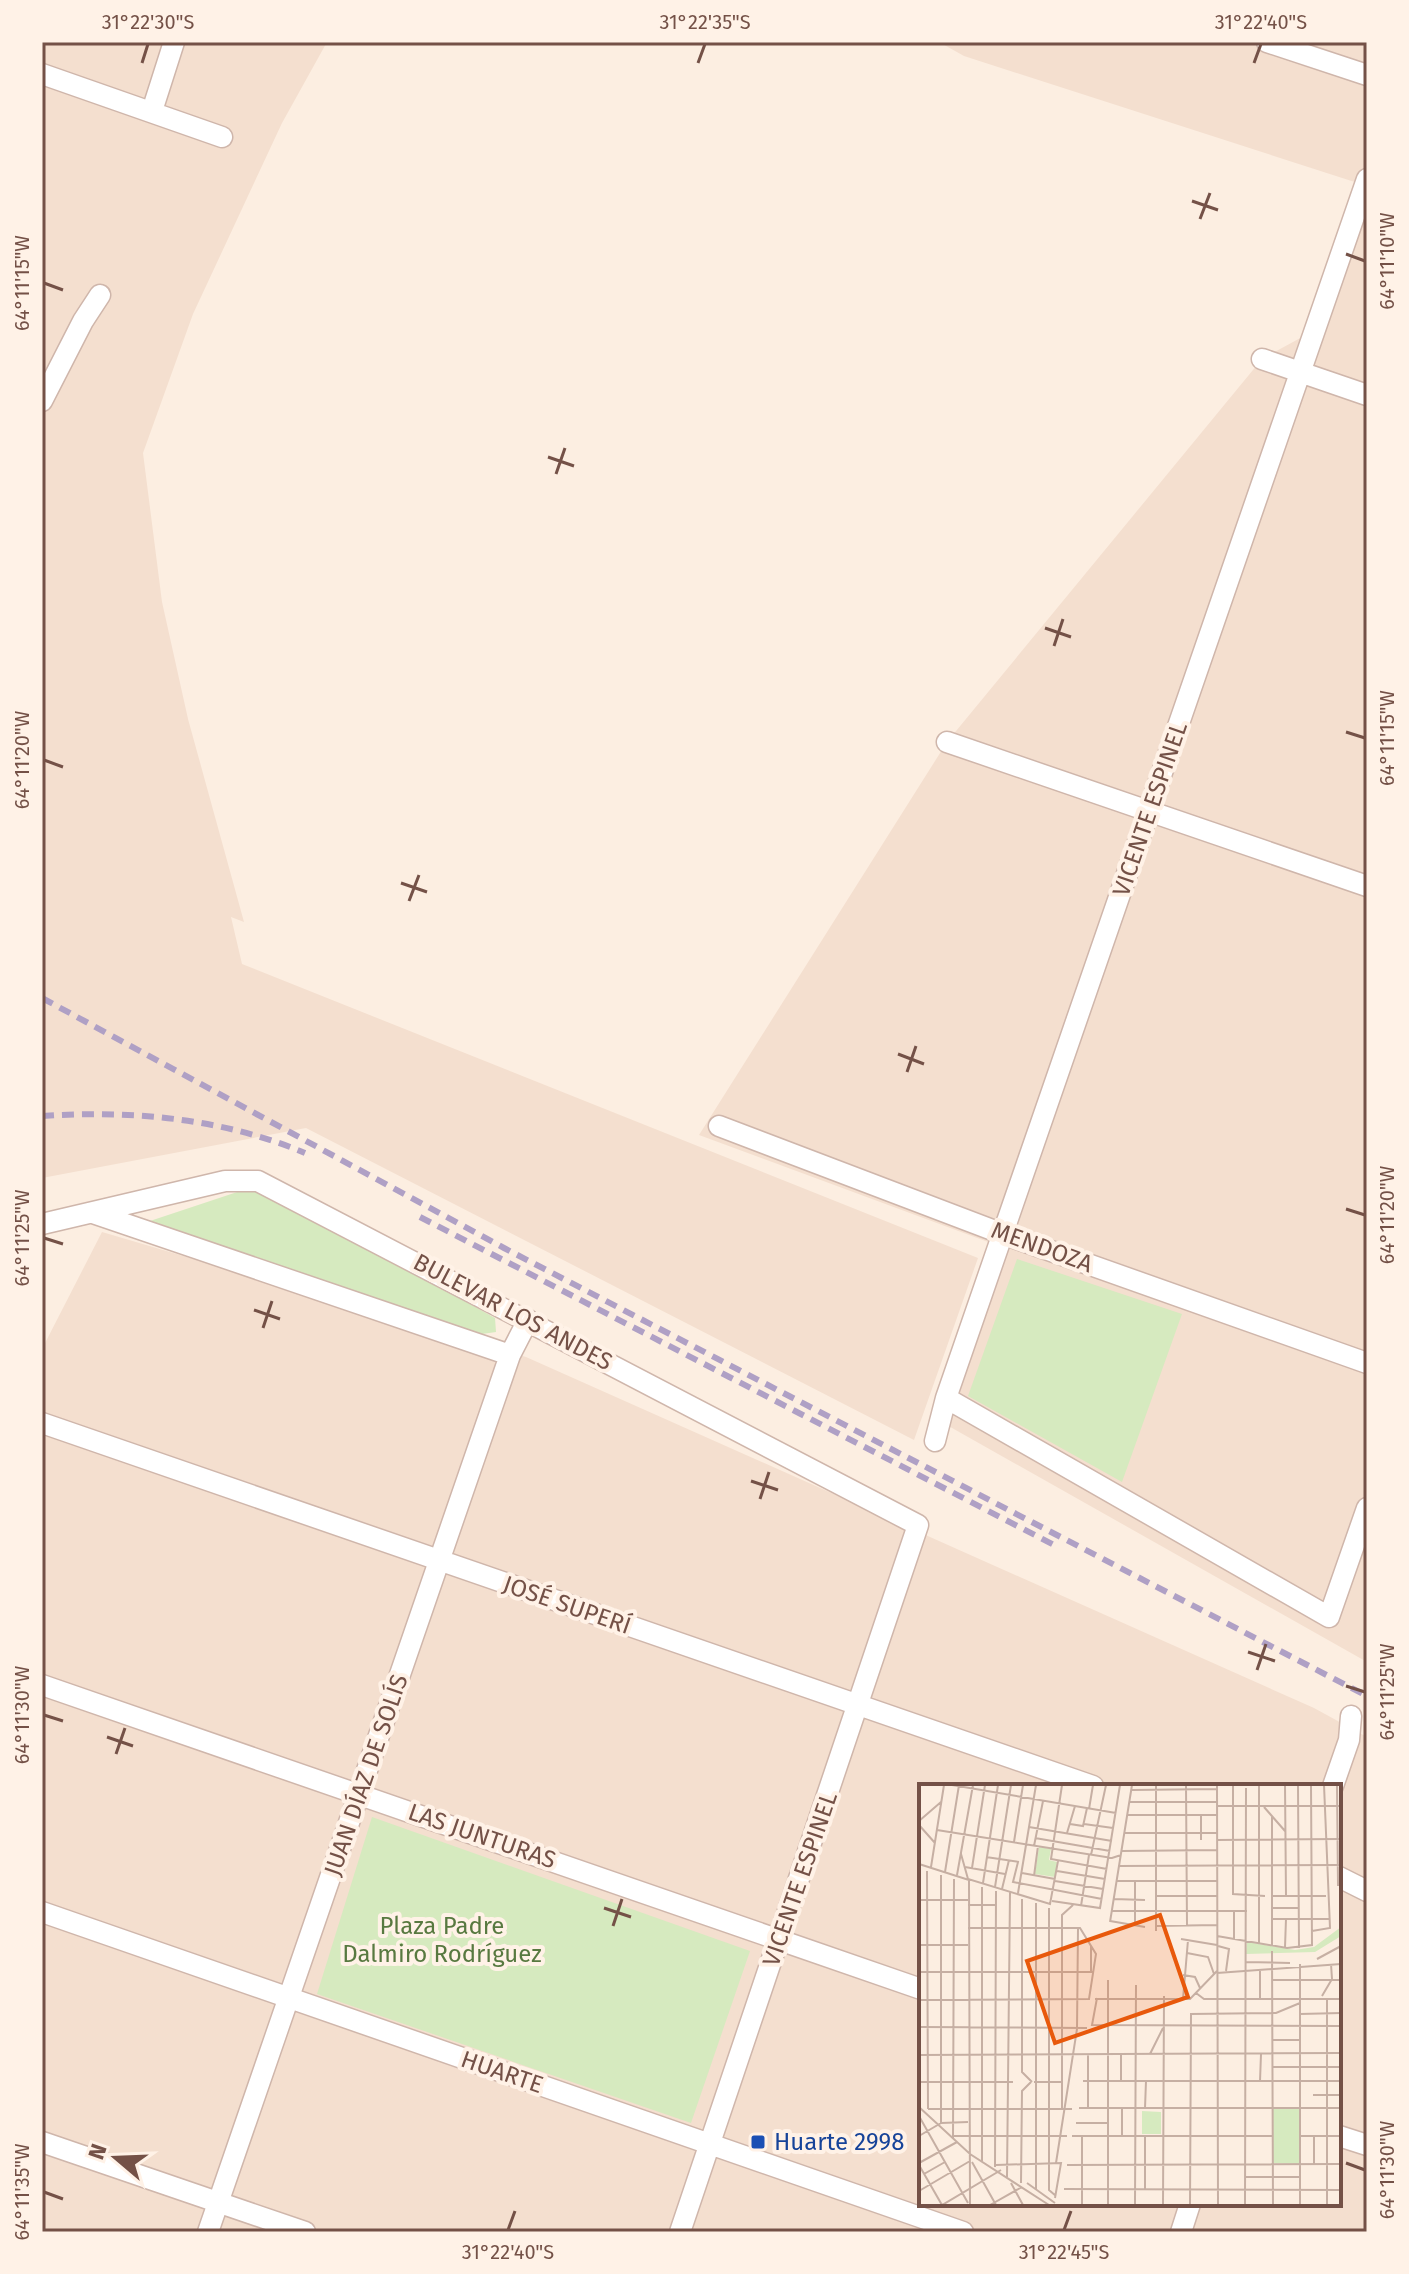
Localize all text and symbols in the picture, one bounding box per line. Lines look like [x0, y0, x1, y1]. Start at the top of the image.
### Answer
text: 31°22'30"S [102, 10, 194, 34]
text: 31°22'35"S [659, 10, 751, 34]
text: 31°22'40"S [1215, 10, 1307, 34]
text: 64°11'10"W [1375, 212, 1399, 310]
text: 64°11'15"W [10, 235, 34, 331]
text: 64°11'15"W [1375, 690, 1399, 786]
text: 64°11'20"W [10, 710, 34, 809]
street label: VICENTE ESPINEL [1107, 718, 1193, 900]
text: 64°11'20"W [1375, 1165, 1399, 1264]
text: 64°11'25"W [10, 1189, 34, 1287]
street label: MENDOZA [988, 1216, 1097, 1278]
street label: BULEVAR LOS ANDES [409, 1248, 617, 1376]
street label: JOSÉ SUPERÍ [499, 1569, 635, 1640]
text: 64°11'25"W [1375, 1643, 1399, 1741]
text: 64°11'30"W [10, 1665, 34, 1764]
street label: JUAN DÍAZ DE SOLÍS [317, 1670, 414, 1879]
inset map [919, 1784, 1341, 2206]
street label: VICENTE ESPINEL [757, 1788, 843, 1970]
street label: LAS JUNTURAS [404, 1798, 560, 1874]
park label: Plaza Padre Dalmiro Rodríguez [342, 1912, 542, 1968]
street label: HUARTE [457, 2045, 547, 2099]
north arrow [76, 2118, 156, 2198]
text: 64°11'30"W [1375, 2120, 1399, 2219]
place label: Huarte 2998 [774, 2128, 904, 2156]
marker: Huarte 2998 [749, 2133, 767, 2151]
text: N [82, 2140, 113, 2163]
text: 64°11'35"W [10, 2143, 34, 2241]
text: 31°22'40"S [462, 2240, 554, 2264]
text: 31°22'45"S [1019, 2240, 1109, 2264]

